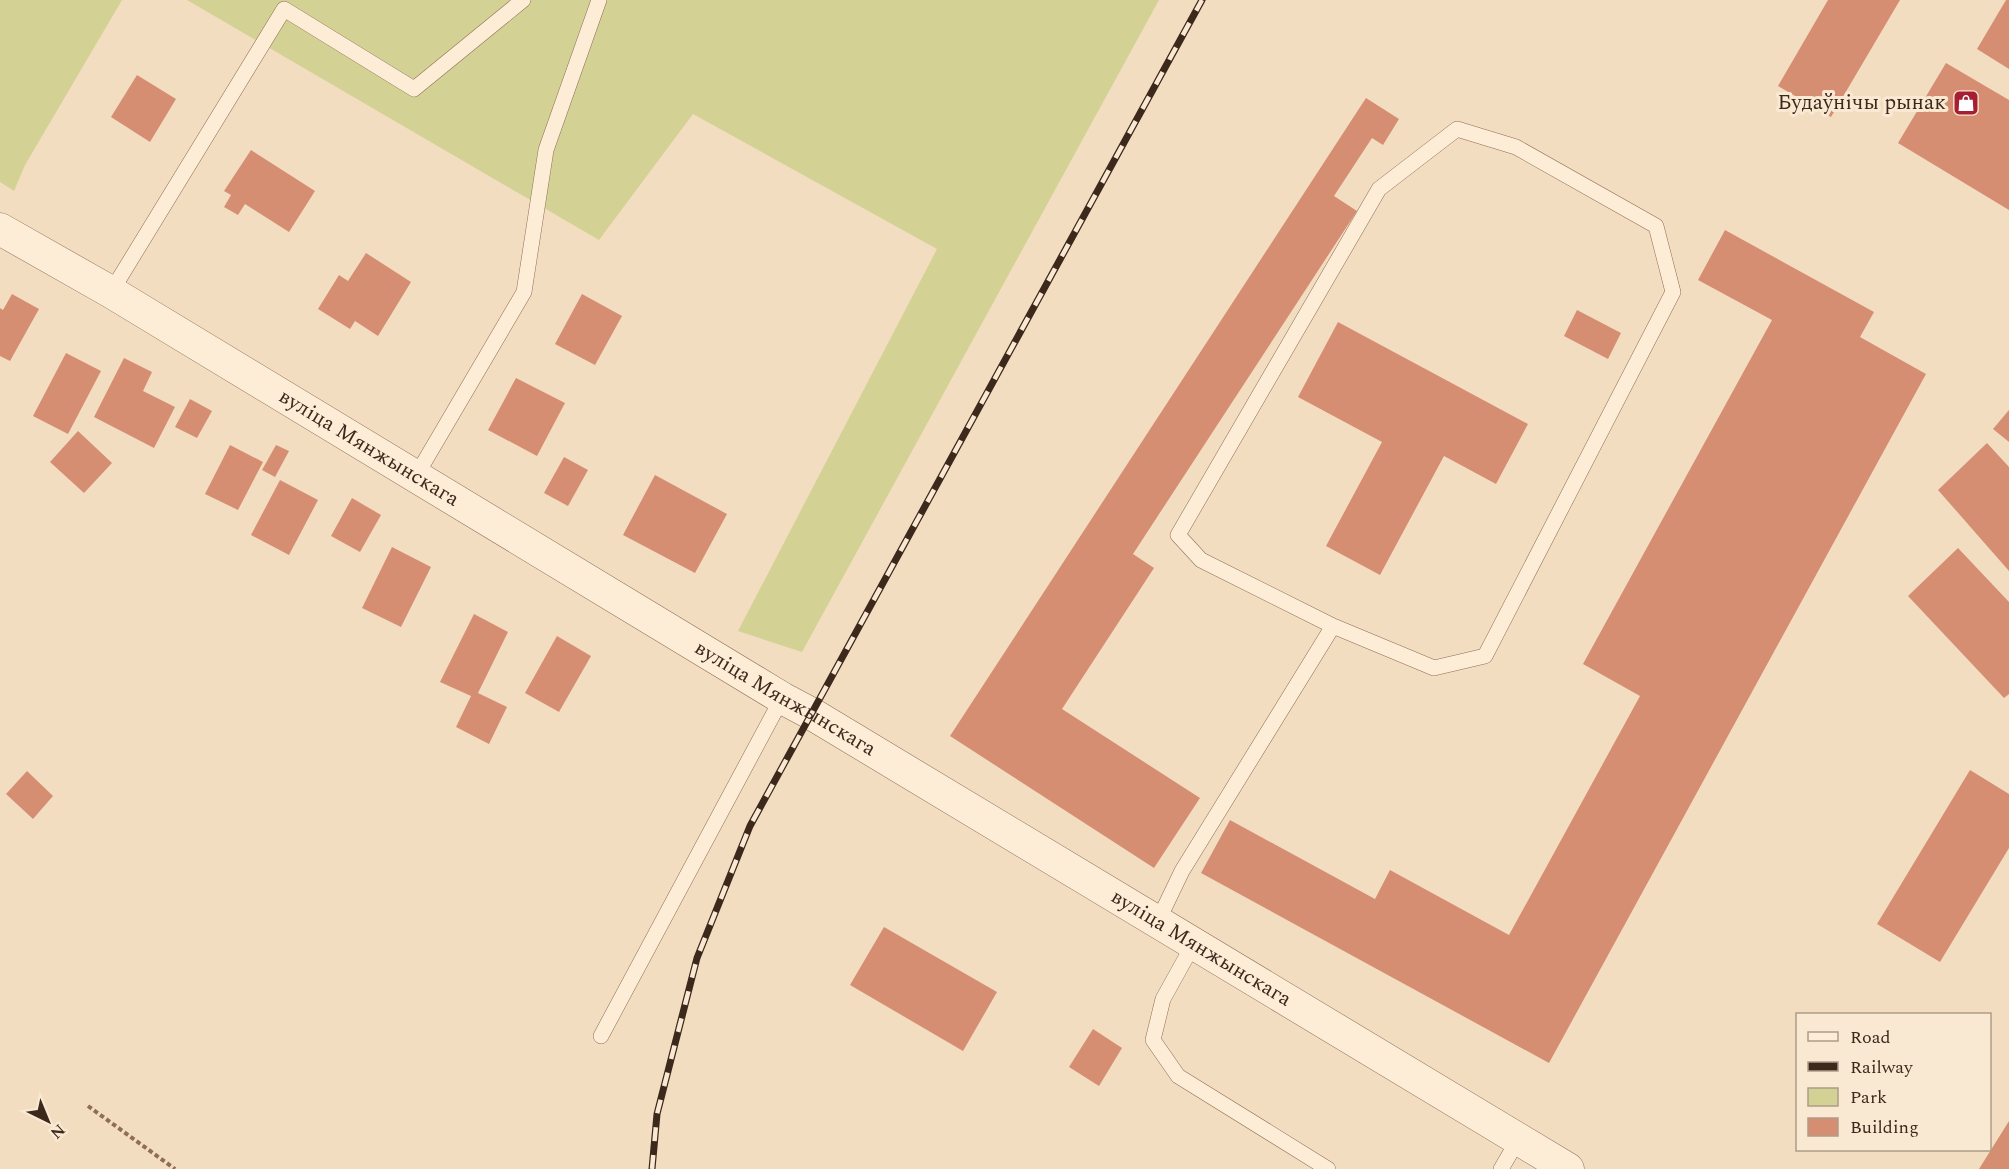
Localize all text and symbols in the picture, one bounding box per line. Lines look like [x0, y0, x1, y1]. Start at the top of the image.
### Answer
place label: Будаўнічы рынак [1777, 87, 1946, 119]
shop icon: Будаўнічы рынак [1951, 88, 1981, 118]
street label: вуліца Мянжынскага [272, 381, 466, 515]
street label: вуліца Мянжынскага [688, 633, 883, 765]
street label: вуліца Мянжынскага [1104, 881, 1298, 1015]
legend [1796, 1013, 1991, 1151]
text: Road [1850, 1024, 1891, 1051]
text: Railway [1850, 1054, 1914, 1081]
text: Park [1850, 1084, 1887, 1111]
north arrow [18, 1091, 78, 1151]
text: Building [1850, 1114, 1919, 1141]
text: N [45, 1118, 71, 1144]

